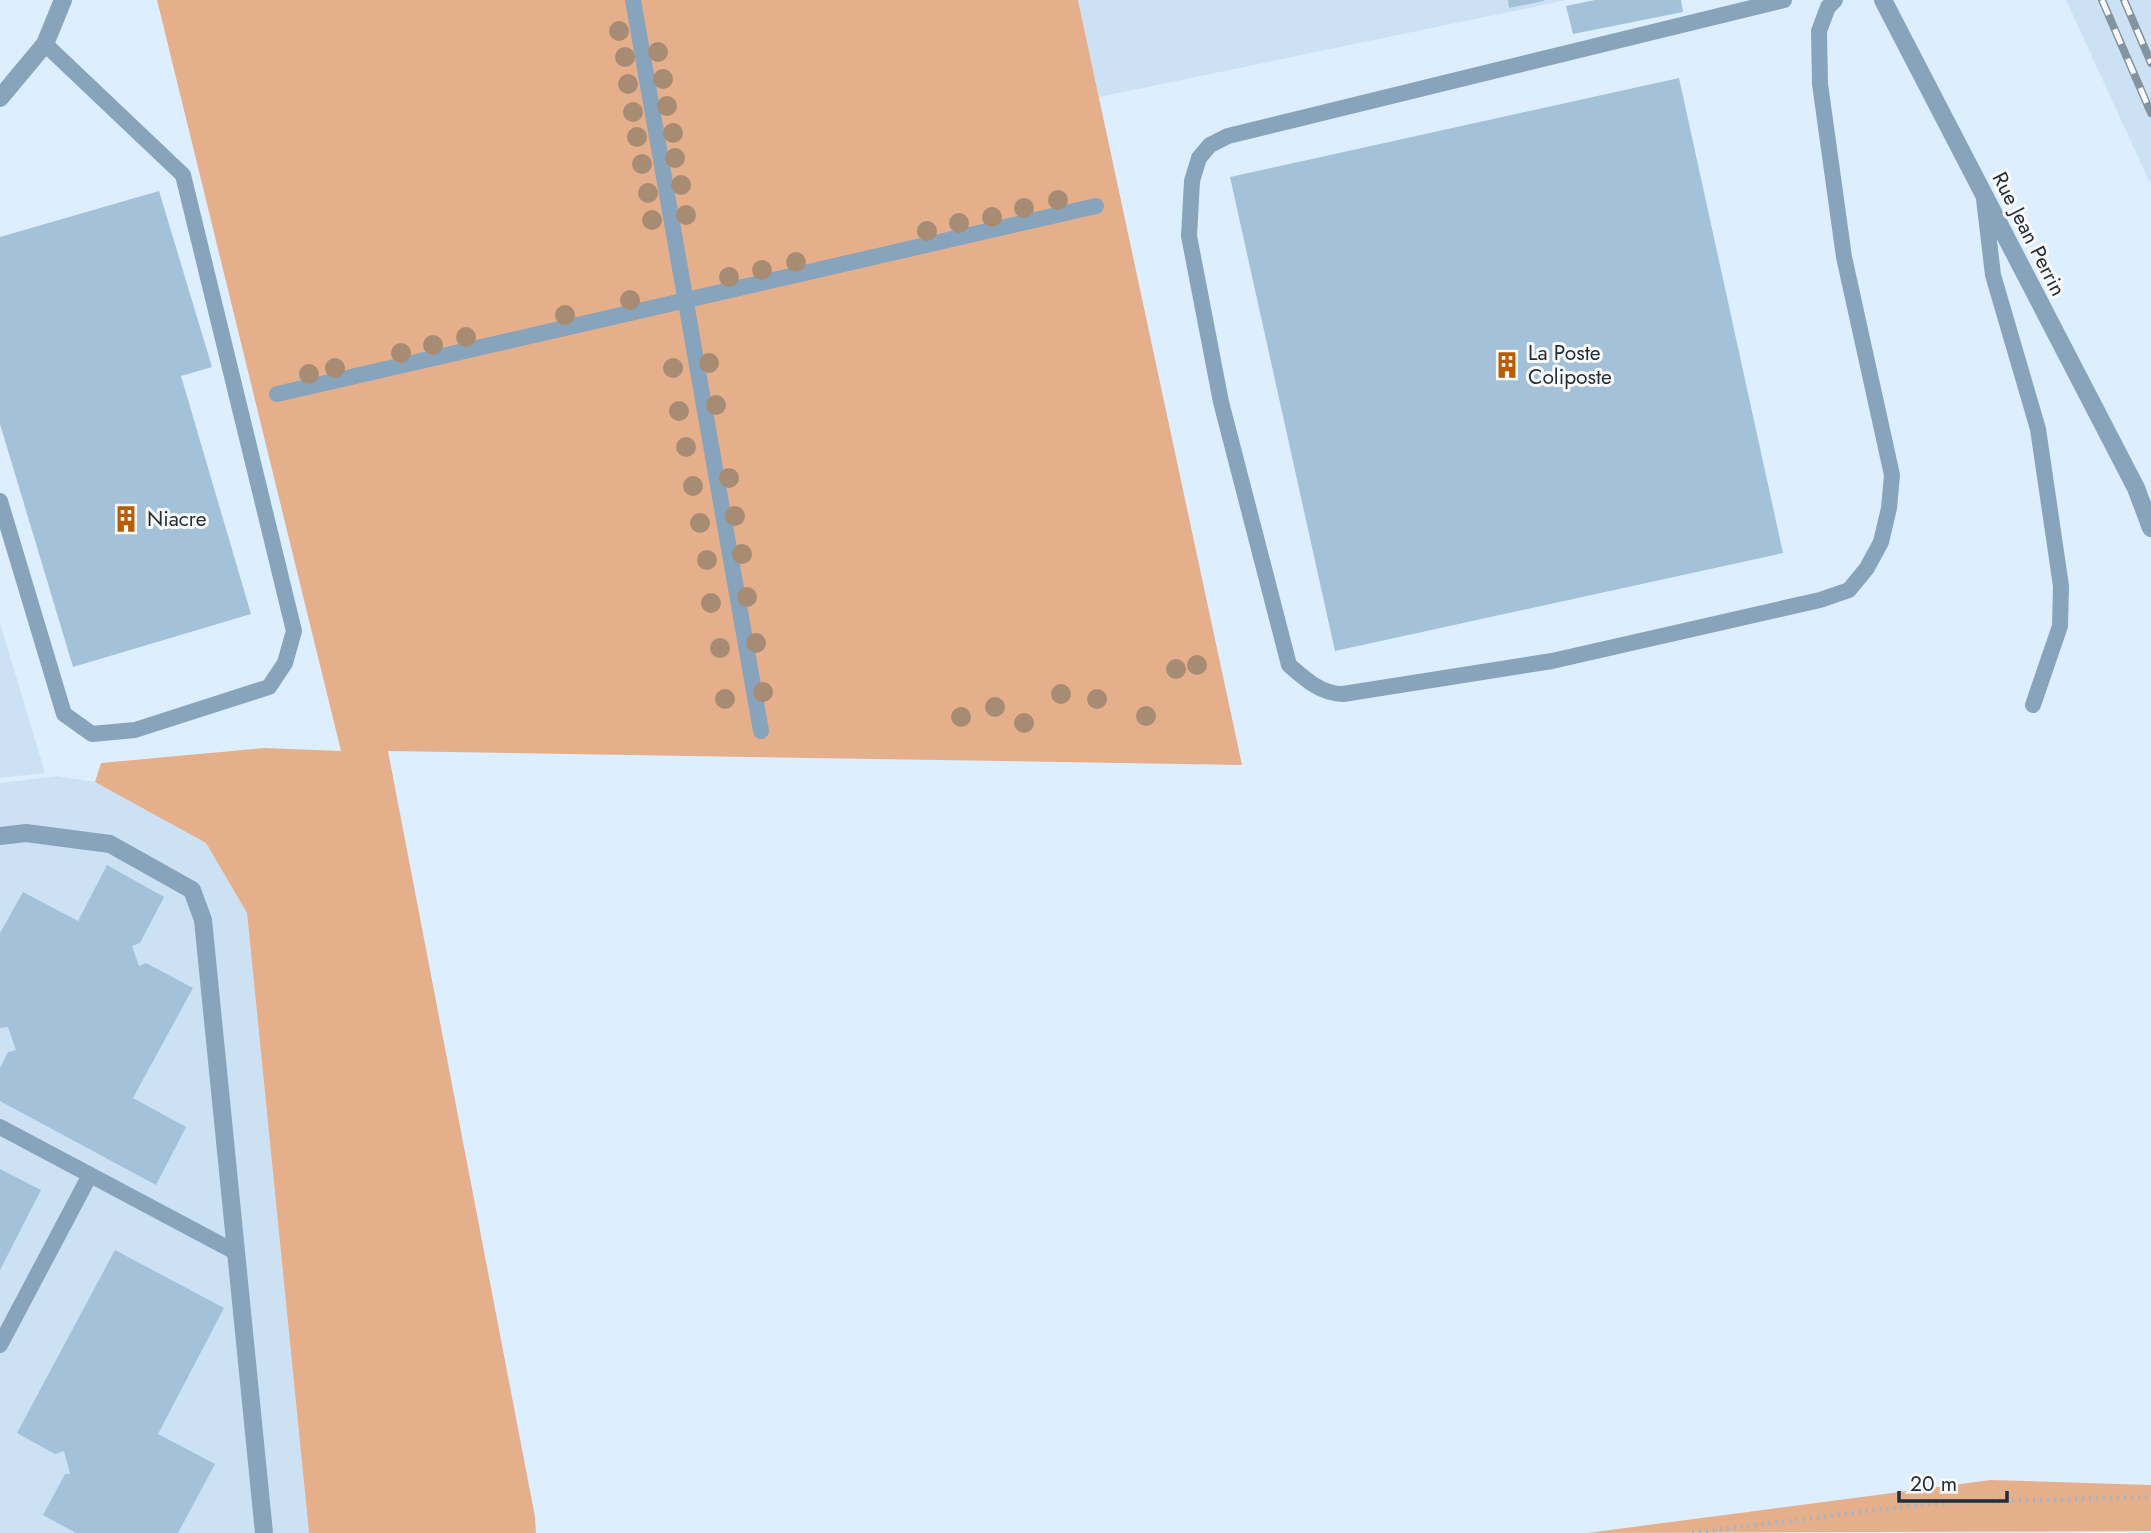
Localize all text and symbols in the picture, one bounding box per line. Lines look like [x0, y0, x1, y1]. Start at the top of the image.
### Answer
street label: Rue Jean Perrin [1985, 167, 2073, 301]
place label: La Poste Coliposte [1528, 338, 1612, 392]
building icon: La Poste Coliposte [1492, 350, 1522, 380]
building icon: Niacre [111, 504, 141, 534]
place label: Niacre [147, 504, 207, 534]
scale bar [1899, 1460, 2008, 1504]
text: 20 m [1910, 1469, 1957, 1499]

